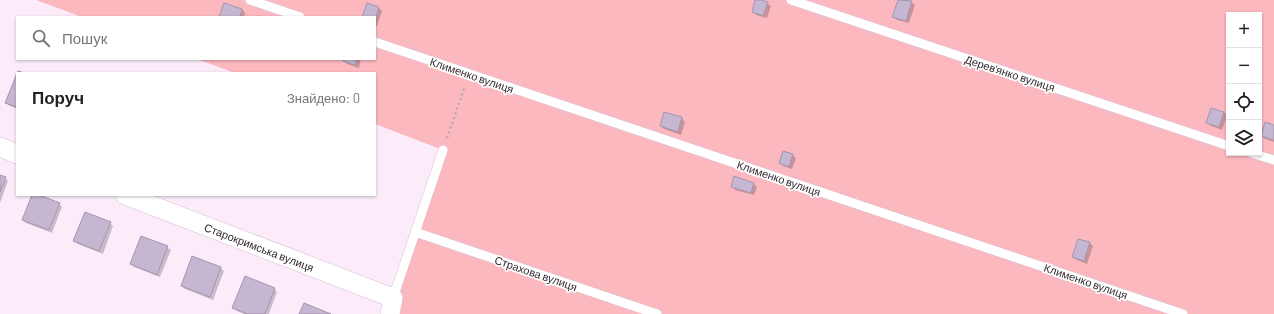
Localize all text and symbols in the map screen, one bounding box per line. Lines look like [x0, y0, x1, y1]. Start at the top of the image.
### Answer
map controls [1226, 12, 1262, 156]
button: + [1226, 12, 1262, 48]
search box [16, 16, 376, 60]
icon: search [30, 27, 52, 49]
text: Пошук [62, 29, 107, 47]
button: − [1226, 48, 1262, 84]
street label: Дерев'янко вулиця [963, 52, 1057, 94]
street label: Клименко вулиця [428, 55, 516, 95]
button: locate [1226, 84, 1262, 120]
text: Поруч [32, 87, 84, 107]
text: Знайдено: 0 [287, 90, 360, 106]
button: layers [1226, 120, 1262, 156]
street label: Клименко вулиця [735, 158, 823, 198]
street label: Старокримська вулиця [203, 220, 316, 274]
street label: Страхова вулиця [493, 253, 579, 293]
street label: Клименко вулиця [1042, 261, 1130, 301]

